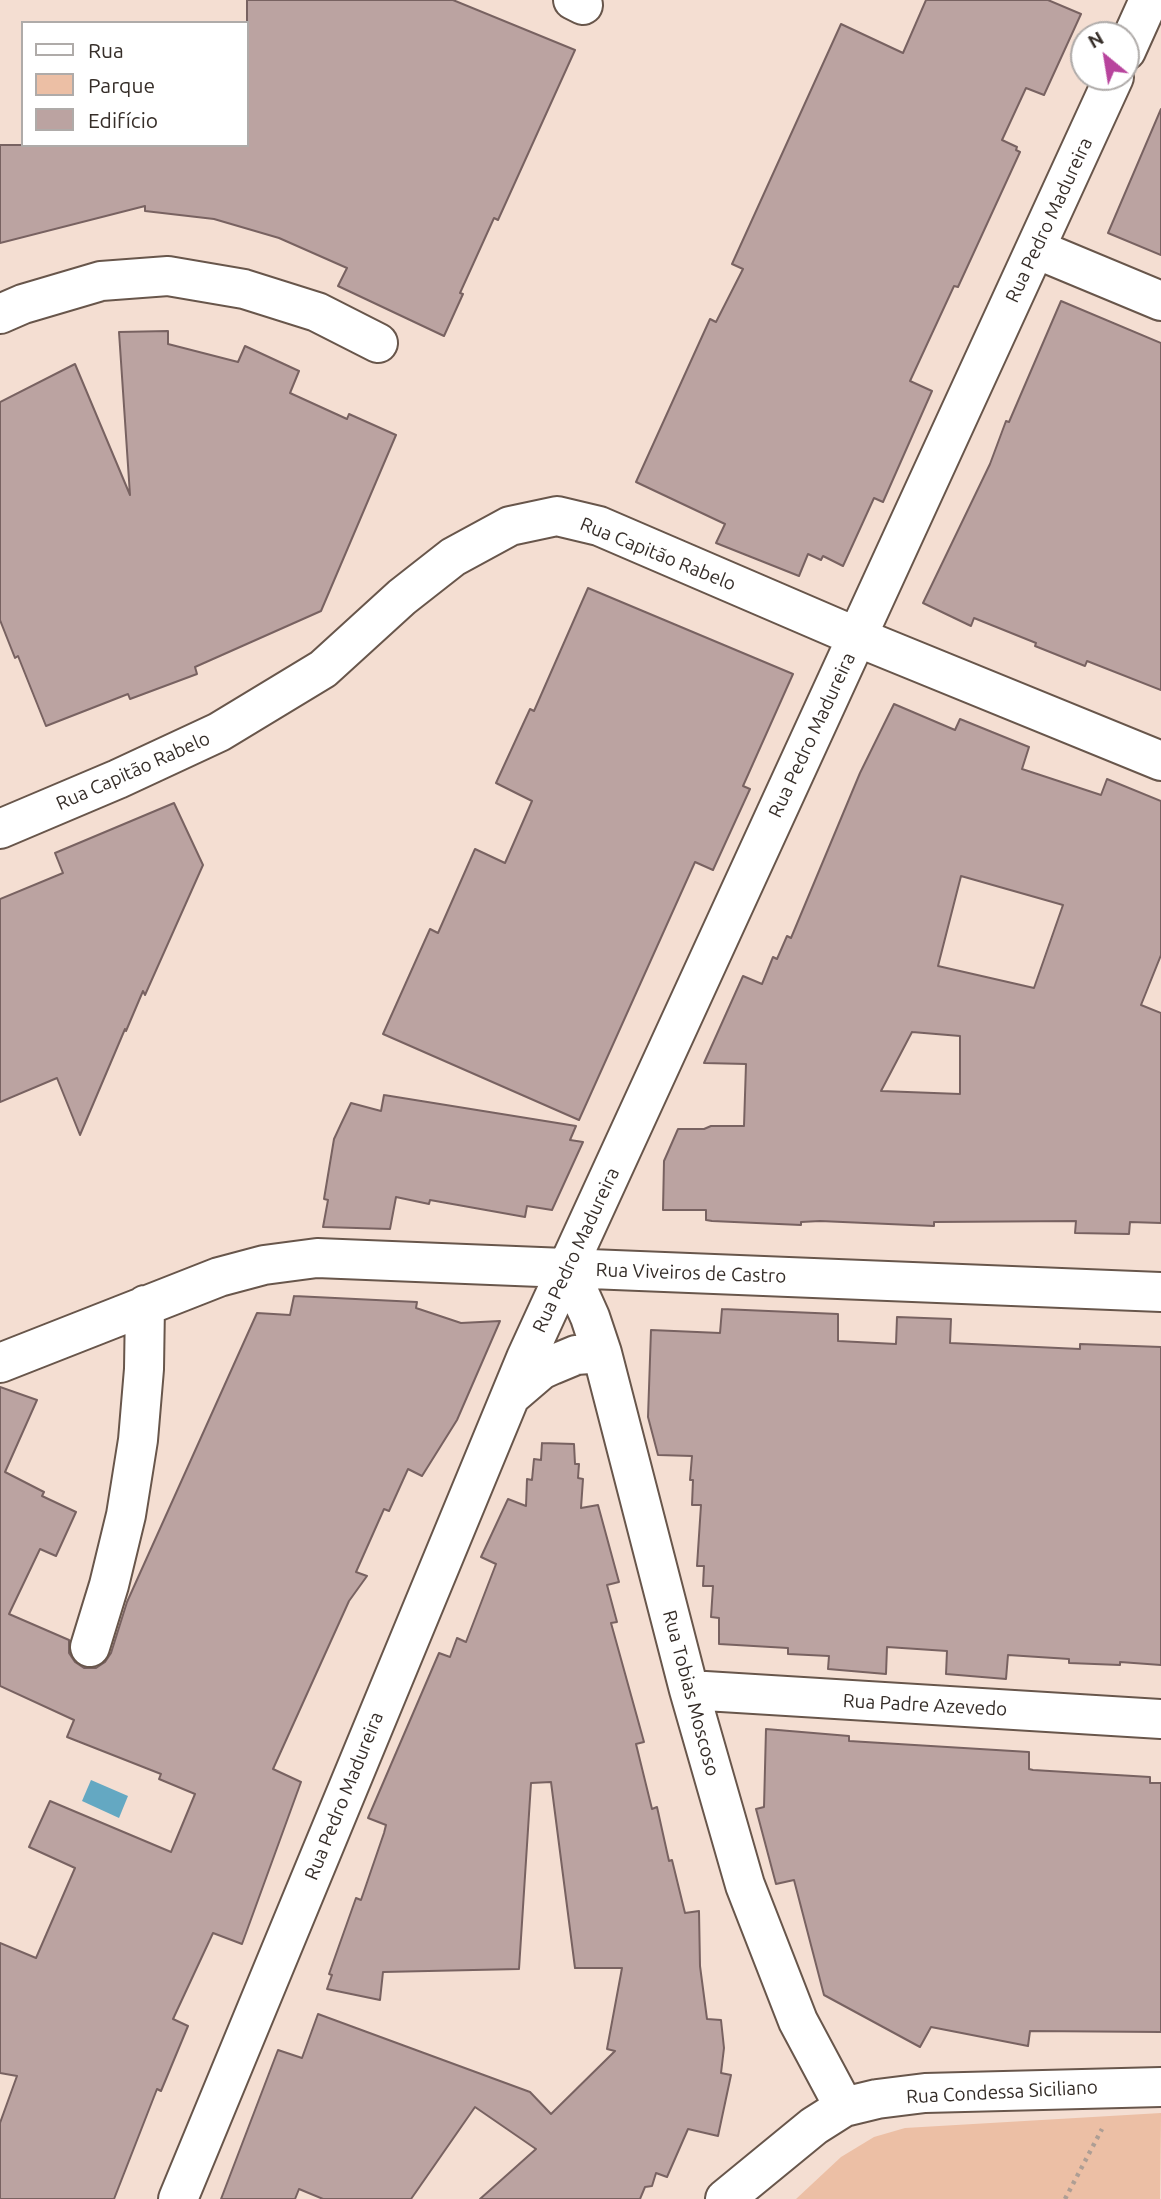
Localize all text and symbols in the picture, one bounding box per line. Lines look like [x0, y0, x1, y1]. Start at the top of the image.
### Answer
legend [21, 21, 248, 147]
north arrow [1070, 21, 1140, 91]
text: N [1084, 26, 1107, 53]
text: Rua [88, 38, 124, 62]
text: Parque [88, 73, 155, 97]
text: Edifício [88, 108, 158, 132]
street label: Rua Pedro Madureira [1001, 134, 1097, 306]
street label: Rua Capitão Rabelo [577, 512, 739, 596]
street label: Rua Pedro Madureira [764, 649, 860, 821]
street label: Rua Capitão Rabelo [53, 727, 213, 815]
street label: Rua Pedro Madureira [528, 1164, 624, 1336]
street label: Rua Viveiros de Castro [595, 1258, 787, 1288]
street label: Rua Tobias Moscoso [658, 1608, 724, 1778]
street label: Rua Padre Azevedo [842, 1689, 1008, 1721]
street label: Rua Pedro Madureira [300, 1709, 388, 1883]
street label: Rua Condessa Siciliano [906, 2076, 1098, 2108]

